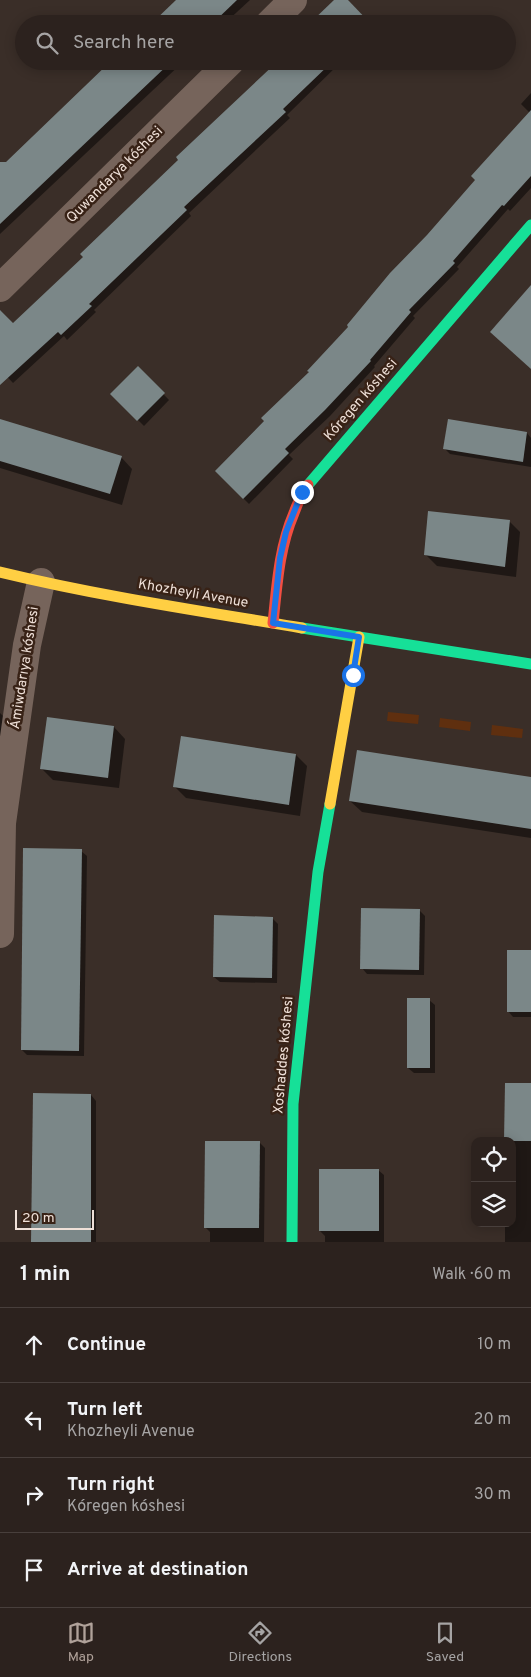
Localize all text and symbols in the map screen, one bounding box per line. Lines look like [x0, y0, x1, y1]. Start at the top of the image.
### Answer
search box [15, 15, 516, 70]
icon: search [33, 29, 61, 57]
text: Search here [73, 31, 175, 55]
street label: Quwandarya kóshesi [63, 123, 167, 227]
street label: Kóregen kóshesi [321, 355, 401, 445]
route end [291, 481, 314, 504]
street label: Khozheyli Avenue [137, 576, 249, 612]
street label: Ámiwdarıya kóshesi [6, 605, 43, 731]
route start [342, 664, 365, 687]
street label: Xoshaddes kóshesi [270, 996, 298, 1114]
map controls [471, 1137, 516, 1227]
button: locate [471, 1137, 516, 1182]
button: layers [471, 1182, 516, 1227]
scale bar [15, 1207, 94, 1230]
text: 20 m [22, 1210, 55, 1227]
text: 1 min [20, 1261, 70, 1288]
text: Walk · 60 m [432, 1265, 511, 1285]
icon: ahead [20, 1331, 48, 1359]
text: Continue [67, 1333, 146, 1357]
text: 10 m [477, 1335, 511, 1355]
text: Turn left [67, 1398, 143, 1422]
icon: left [20, 1406, 48, 1434]
text: 20 m [474, 1410, 511, 1430]
text: Khozheyli Avenue [67, 1422, 195, 1442]
text: Turn right [67, 1473, 155, 1497]
icon: right [20, 1481, 48, 1509]
text: 30 m [474, 1485, 511, 1505]
text: Kóregen kóshesi [67, 1497, 185, 1517]
icon: arrive [20, 1556, 48, 1584]
text: Arrive at destination [67, 1558, 248, 1582]
tab: Map [67, 1619, 95, 1666]
tab: Directions [228, 1619, 292, 1666]
tab: Saved [426, 1619, 464, 1666]

